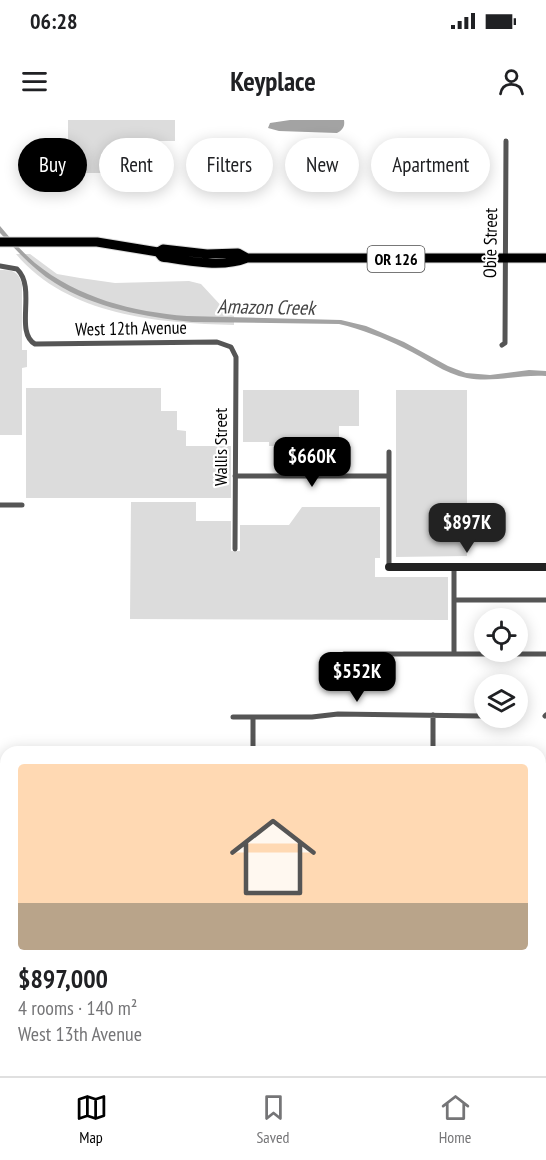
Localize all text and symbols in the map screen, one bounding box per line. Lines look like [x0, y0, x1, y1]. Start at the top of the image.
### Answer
text: 06:28 [30, 7, 78, 35]
text: Keyplace [230, 64, 316, 98]
icon: menu [18, 65, 51, 98]
icon: person [495, 65, 528, 98]
chip: Buy [18, 138, 87, 192]
chip: Rent [99, 138, 174, 192]
chip: Filters [186, 138, 273, 192]
chip: New [285, 138, 359, 192]
chip: Apartment [371, 138, 490, 192]
street label: Obie Street [478, 208, 502, 278]
road number: OR 126 [368, 246, 424, 272]
water label: Amazon Creek [217, 293, 317, 321]
street label: West 12th Avenue [75, 316, 187, 340]
street label: Wallis Street [209, 408, 232, 486]
pin: $660K [270, 437, 354, 488]
text: $660K [288, 443, 336, 469]
pin: $897K [425, 503, 509, 554]
text: $897K [443, 509, 491, 535]
map controls [474, 608, 528, 728]
button: locate [474, 608, 528, 662]
pin: $552K [315, 652, 399, 703]
text: $552K [333, 658, 381, 684]
button: layers [474, 674, 528, 728]
icon: home [219, 803, 327, 911]
text: $897,000 [18, 962, 108, 995]
text: 4 rooms · 140 m² [18, 995, 137, 1021]
text: West 13th Avenue [18, 1021, 142, 1047]
tab: Map [75, 1091, 108, 1147]
tab: Saved [257, 1091, 290, 1147]
tab: Home [439, 1091, 472, 1147]

